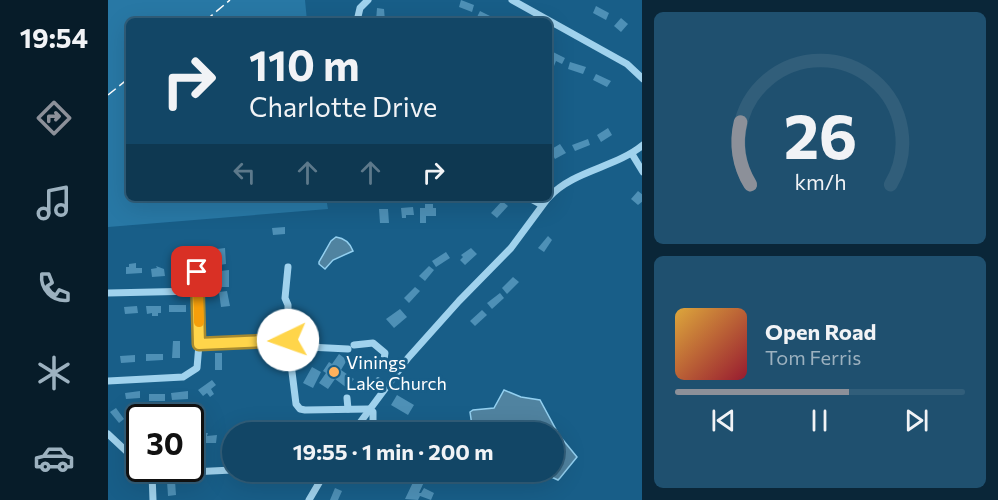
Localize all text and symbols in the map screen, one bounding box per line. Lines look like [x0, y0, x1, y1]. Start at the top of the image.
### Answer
text: 19:54 [20, 21, 88, 54]
text: 110 m [249, 38, 360, 90]
icon: right [150, 42, 228, 120]
text: Charlotte Drive [249, 90, 437, 123]
text: 26 [783, 96, 857, 172]
icon: directions [33, 97, 75, 139]
icon: left [228, 156, 261, 189]
icon: ahead [291, 156, 324, 189]
icon: ahead [354, 156, 387, 189]
icon: right [417, 156, 450, 189]
text: km/h [794, 168, 846, 194]
icon: music [33, 182, 75, 224]
pin [171, 246, 222, 297]
icon: arrive [180, 255, 213, 288]
icon: phone [33, 267, 75, 309]
position arrow [256, 308, 320, 372]
text: Open Road [765, 318, 876, 345]
text: Tom Ferris [765, 345, 861, 369]
place label: Vinings Lake Church [346, 351, 447, 394]
icon: climate [33, 352, 75, 394]
marker: Vinings Lake Church [327, 365, 341, 379]
speed limit sign: 30 [126, 404, 204, 482]
icon: previous [707, 404, 740, 437]
icon: pause [803, 404, 836, 437]
icon: next [900, 404, 933, 437]
icon: car [33, 437, 75, 479]
text: 19:55 · 1 min · 200 m [293, 438, 493, 465]

